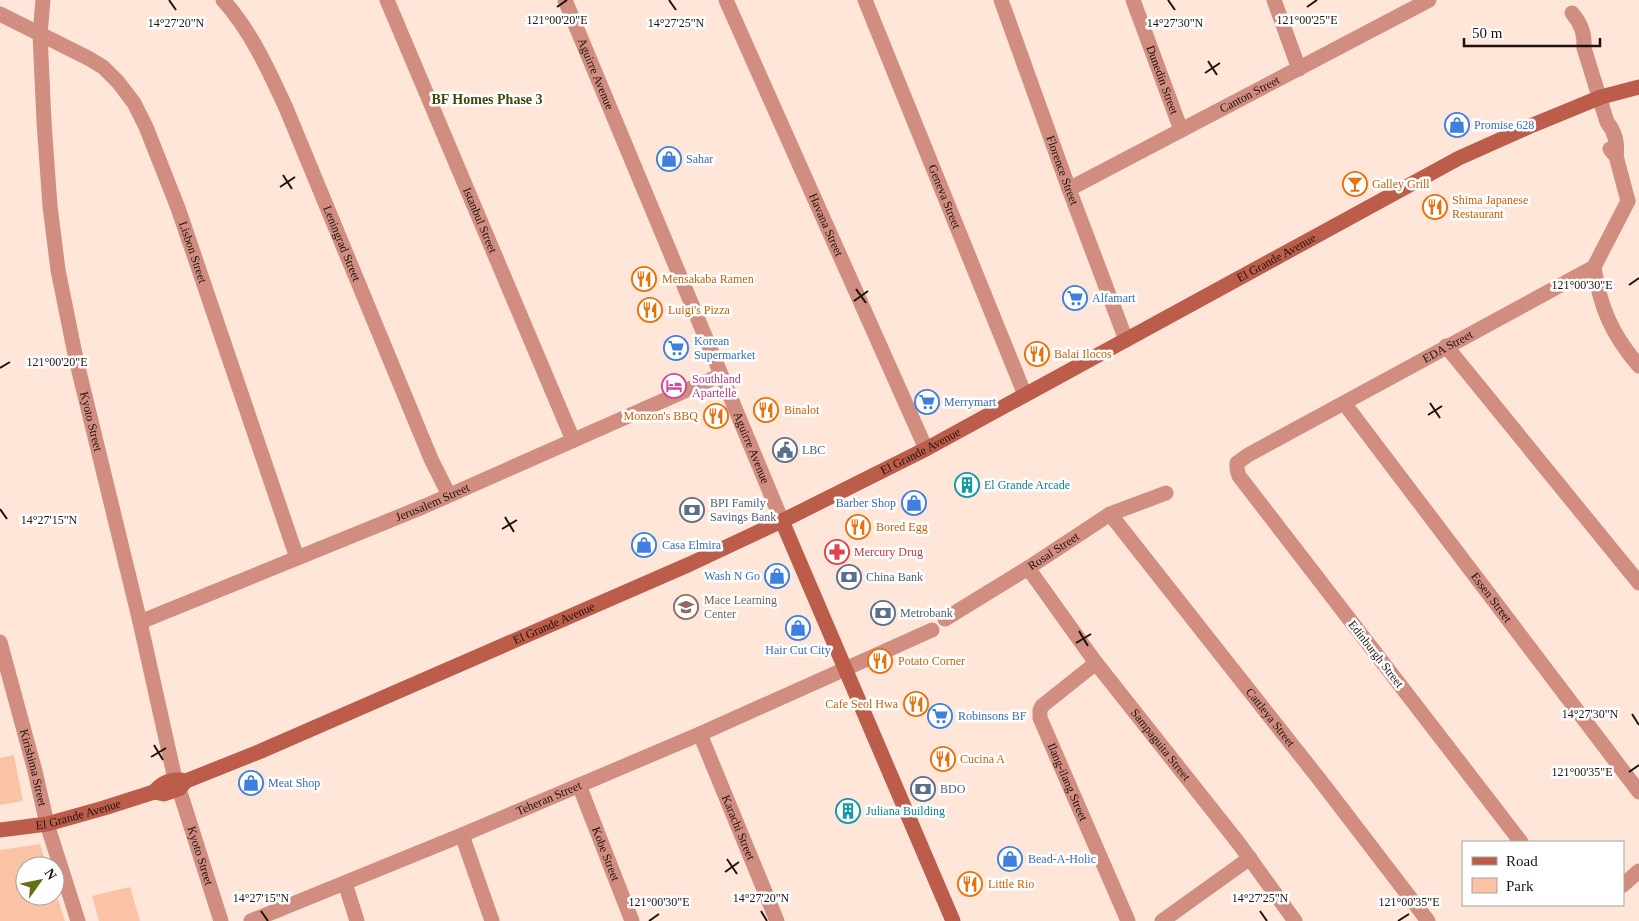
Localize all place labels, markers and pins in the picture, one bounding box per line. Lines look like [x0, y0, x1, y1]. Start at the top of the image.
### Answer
shop icon: Promise 628 [1444, 112, 1470, 138]
place label: Promise 628 [1474, 118, 1534, 132]
shop icon: Sahar [656, 146, 682, 172]
place label: Sahar [686, 152, 713, 166]
bar icon: Galley Grill [1342, 171, 1368, 197]
place label: Galley Grill [1372, 177, 1430, 191]
place label: Shima Japanese Restaurant [1452, 193, 1528, 221]
restaurant icon: Shima Japanese Restaurant [1422, 194, 1448, 220]
restaurant icon: Mensakaba Ramen [631, 266, 657, 292]
place label: Mensakaba Ramen [662, 272, 754, 286]
supermarket icon: Alfamart [1062, 285, 1088, 311]
place label: Alfamart [1092, 291, 1136, 305]
restaurant icon: Luigi's Pizza [637, 297, 663, 323]
place label: Luigi's Pizza [668, 303, 730, 317]
place label: Korean Supermarket [694, 334, 756, 362]
supermarket icon: Korean Supermarket [663, 335, 689, 361]
restaurant icon: Balai Ilocos [1024, 341, 1050, 367]
place label: Balai Ilocos [1054, 347, 1112, 361]
place label: Southland Apartelle [692, 372, 741, 400]
hotel icon: Southland Apartelle [661, 373, 687, 399]
supermarket icon: Merrymart [914, 389, 940, 415]
place label: Merrymart [944, 395, 997, 409]
restaurant icon: Binalot [753, 397, 779, 423]
restaurant icon: Monzon's BBQ [703, 403, 729, 429]
place label: Binalot [784, 403, 820, 417]
place label: Monzon's BBQ [623, 409, 698, 423]
public building icon: LBC [772, 437, 798, 463]
place label: LBC [802, 443, 825, 457]
building icon: El Grande Arcade [954, 472, 980, 498]
place label: El Grande Arcade [984, 478, 1070, 492]
shop icon: Barber Shop [901, 490, 927, 516]
place label: BPI Family Savings Bank [710, 496, 776, 524]
place label: Barber Shop [836, 496, 896, 510]
bank icon: BPI Family Savings Bank [679, 497, 705, 523]
restaurant icon: Bored Egg [845, 514, 871, 540]
place label: Bored Egg [876, 520, 928, 534]
shop icon: Casa Elmira [631, 532, 657, 558]
place label: Casa Elmira [662, 538, 722, 552]
pharmacy icon: Mercury Drug [824, 539, 850, 565]
place label: Mercury Drug [854, 545, 923, 559]
shop icon: Wash N Go [764, 563, 790, 589]
bank icon: China Bank [836, 564, 862, 590]
place label: Wash N Go [704, 569, 760, 583]
place label: China Bank [866, 570, 923, 584]
place label: Mace Learning Center [704, 593, 777, 621]
school or university icon: Mace Learning Center [673, 594, 699, 620]
bank icon: Metrobank [870, 600, 896, 626]
place label: Metrobank [900, 606, 953, 620]
shop icon: Hair Cut City [785, 615, 811, 641]
place label: Hair Cut City [765, 643, 831, 657]
restaurant icon: Potato Corner [867, 648, 893, 674]
place label: Potato Corner [898, 654, 965, 668]
restaurant icon: Cafe Seol Hwa [903, 691, 929, 717]
place label: Cafe Seol Hwa [825, 697, 899, 711]
supermarket icon: Robinsons BF [927, 703, 953, 729]
place label: Robinsons BF [958, 709, 1027, 723]
restaurant icon: Cucina A [930, 746, 956, 772]
place label: Cucina A [960, 752, 1005, 766]
shop icon: Meat Shop [238, 770, 264, 796]
place label: Meat Shop [268, 776, 320, 790]
bank icon: BDO [910, 776, 936, 802]
place label: BDO [940, 782, 966, 796]
building icon: Juliana Building [835, 798, 861, 824]
place label: Juliana Building [866, 804, 945, 818]
shop icon: Bead-A-Holic [997, 846, 1023, 872]
place label: Bead-A-Holic [1028, 852, 1096, 866]
restaurant icon: Little Rio [957, 871, 983, 897]
place label: Little Rio [988, 877, 1034, 891]

